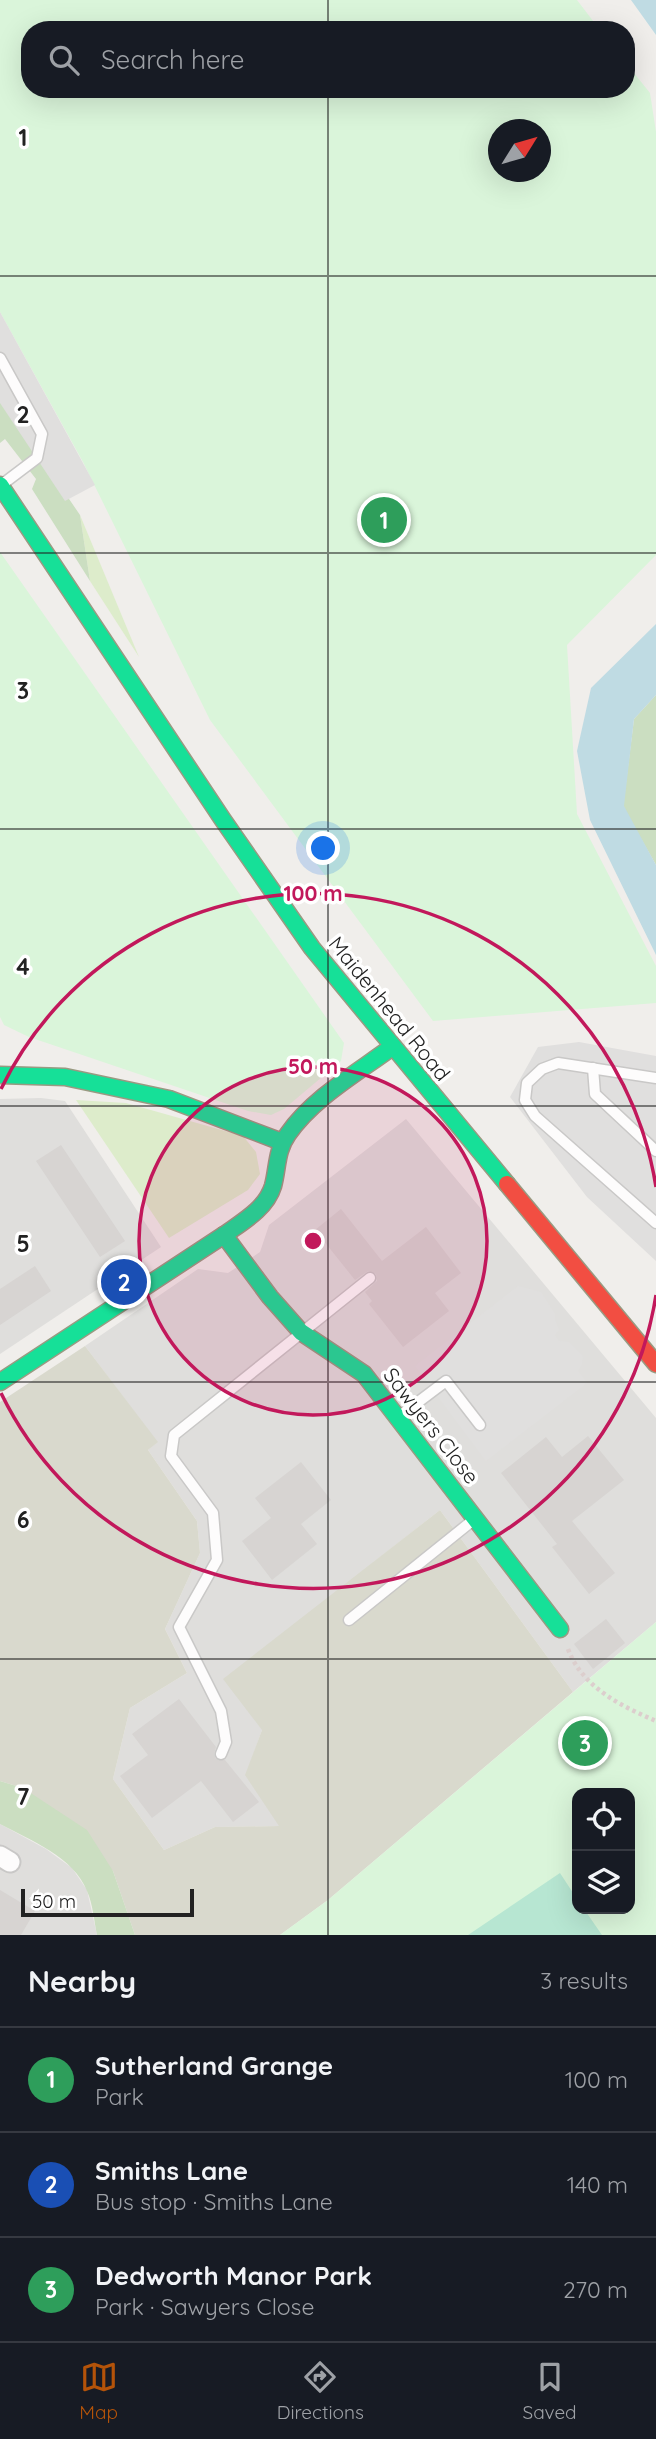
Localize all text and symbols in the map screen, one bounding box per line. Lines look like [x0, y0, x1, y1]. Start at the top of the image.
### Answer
search box [21, 21, 635, 98]
icon: search [45, 41, 83, 79]
text: Search here [101, 43, 245, 76]
north arrow [488, 119, 551, 182]
text: 1 [19, 123, 27, 152]
text: 2 [16, 400, 30, 429]
pin: 1 [361, 494, 407, 546]
text: 3 [17, 676, 29, 705]
your location [306, 831, 340, 865]
text: 100 m [283, 880, 343, 906]
street label: Maidenhead Road [324, 931, 456, 1086]
text: 4 [16, 952, 30, 981]
text: 50 m [288, 1053, 338, 1079]
text: 5 [16, 1229, 30, 1258]
centre of rings [301, 1229, 325, 1253]
pin: 2 [101, 1256, 147, 1308]
street label: Sawyers Close [378, 1362, 485, 1489]
text: 6 [17, 1505, 29, 1534]
pin: 3 [562, 1717, 608, 1769]
text: 7 [17, 1782, 30, 1811]
map controls [572, 1788, 635, 1914]
button: locate [572, 1788, 635, 1851]
button: layers [572, 1851, 635, 1914]
scale bar [21, 1886, 194, 1918]
text: 50 m [32, 1889, 76, 1913]
text: Nearby [28, 1962, 136, 2000]
text: 3 results [540, 1966, 628, 1995]
text: Sutherland Grange [95, 2049, 333, 2082]
text: 1 [47, 2065, 55, 2094]
text: 100 m [565, 2065, 628, 2094]
text: Park [95, 2082, 144, 2111]
text: Smiths Lane [95, 2154, 248, 2187]
text: 2 [44, 2170, 58, 2199]
text: 140 m [567, 2170, 628, 2199]
text: Bus stop · Smiths Lane [95, 2187, 333, 2216]
text: Dedworth Manor Park [95, 2259, 372, 2292]
text: 3 [45, 2275, 57, 2304]
text: 270 m [563, 2275, 628, 2304]
text: Park · Sawyers Close [95, 2292, 314, 2321]
tab: Map [79, 2358, 118, 2424]
tab: Directions [277, 2358, 364, 2424]
tab: Saved [522, 2358, 577, 2424]

